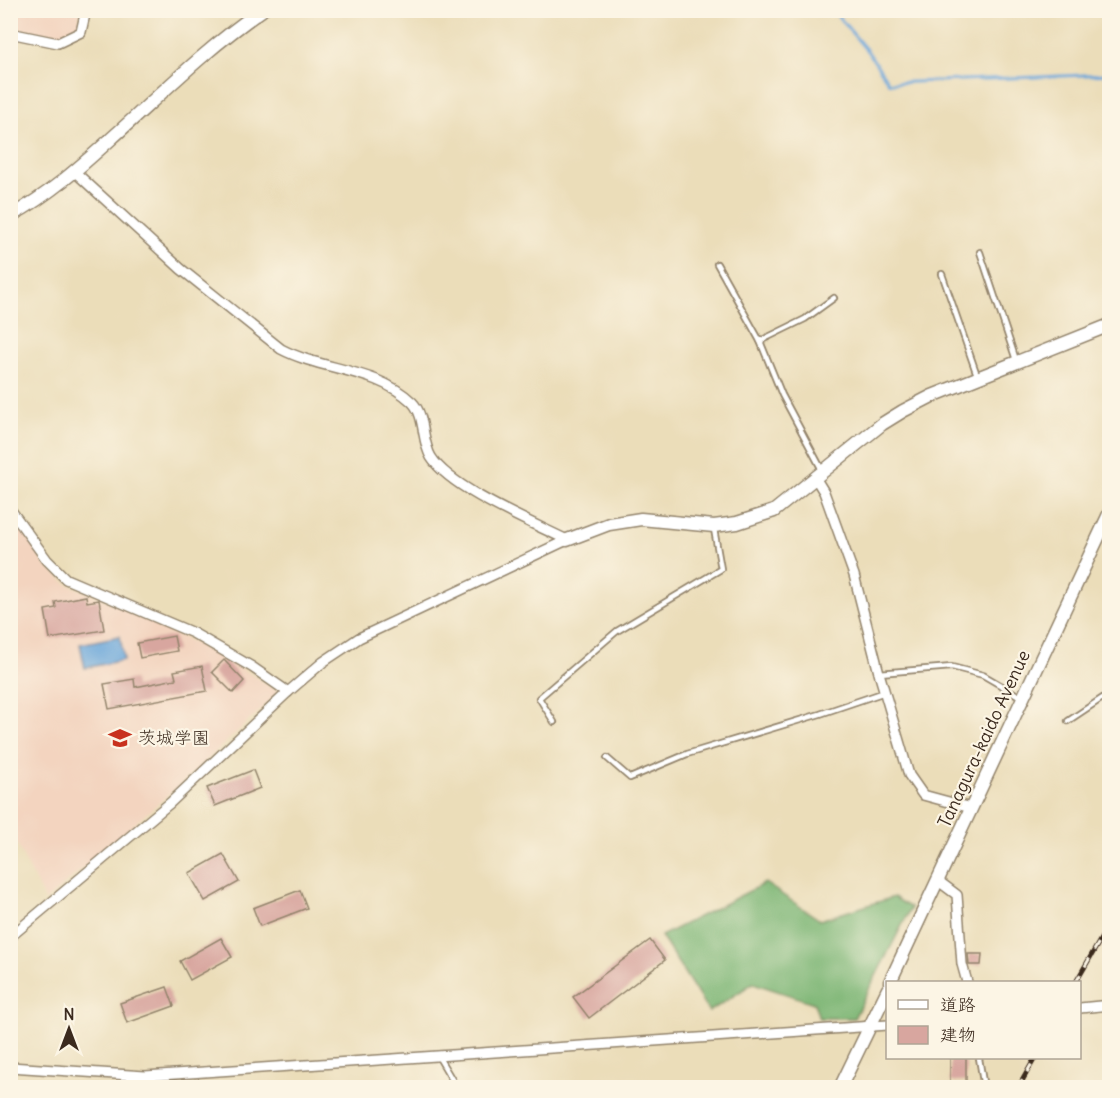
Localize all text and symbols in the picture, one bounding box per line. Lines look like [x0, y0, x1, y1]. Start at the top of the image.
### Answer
street label: Tanagura-kaido Avenue [932, 646, 1035, 831]
school or university icon: 茨城学園 [107, 725, 133, 751]
place label: 茨城学園 [138, 726, 210, 749]
legend [886, 981, 1081, 1059]
text: 道路 [940, 993, 976, 1016]
north arrow [39, 999, 99, 1059]
text: N [63, 1004, 75, 1024]
text: 建物 [940, 1023, 976, 1046]

